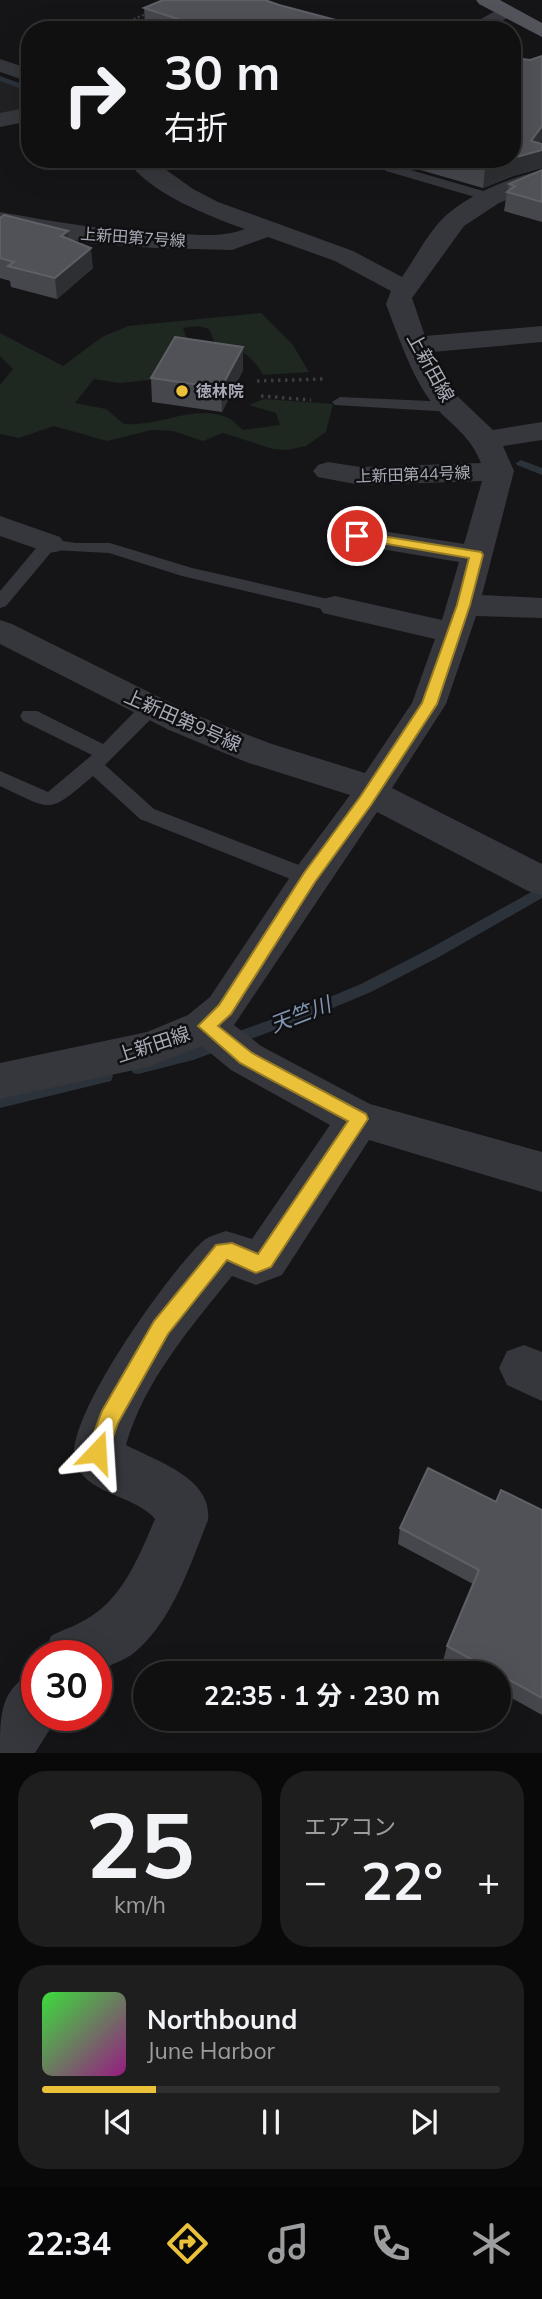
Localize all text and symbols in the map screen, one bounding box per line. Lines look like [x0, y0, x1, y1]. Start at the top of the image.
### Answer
text: 30 m [164, 41, 280, 102]
icon: right [49, 49, 140, 140]
text: 右折 [164, 107, 228, 147]
street label: 上新田第7号線 [80, 223, 186, 251]
street label: 上新田線 [402, 328, 460, 406]
place label: 徳林院 [196, 381, 244, 401]
marker: 徳林院 [174, 383, 190, 399]
street label: 上新田第44号線 [355, 462, 471, 486]
pin [327, 506, 387, 566]
icon: arrive [338, 517, 376, 555]
street label: 上新田第9号線 [121, 684, 245, 756]
water label: 天竺川 [266, 990, 336, 1037]
street label: 上新田線 [113, 1021, 193, 1067]
position arrow [60, 1415, 134, 1489]
speed limit sign: 30 [21, 1640, 112, 1731]
text: 22:35 · 1 分 · 230 m [204, 1679, 440, 1712]
text: 25 [85, 1787, 195, 1901]
text: エアコン [304, 1812, 396, 1841]
text: 22° [361, 1848, 443, 1913]
text: − [304, 1857, 327, 1905]
text: + [477, 1857, 500, 1905]
text: km/h [114, 1890, 166, 1919]
text: Northbound [147, 2003, 297, 2036]
text: June Harbor [147, 2036, 275, 2065]
icon: previous [99, 2103, 137, 2141]
icon: pause [252, 2103, 290, 2141]
icon: next [405, 2103, 443, 2141]
icon: directions [163, 2219, 212, 2268]
icon: music [264, 2219, 313, 2268]
icon: phone [366, 2219, 415, 2268]
icon: climate [467, 2219, 516, 2268]
text: 22:34 [26, 2223, 111, 2263]

